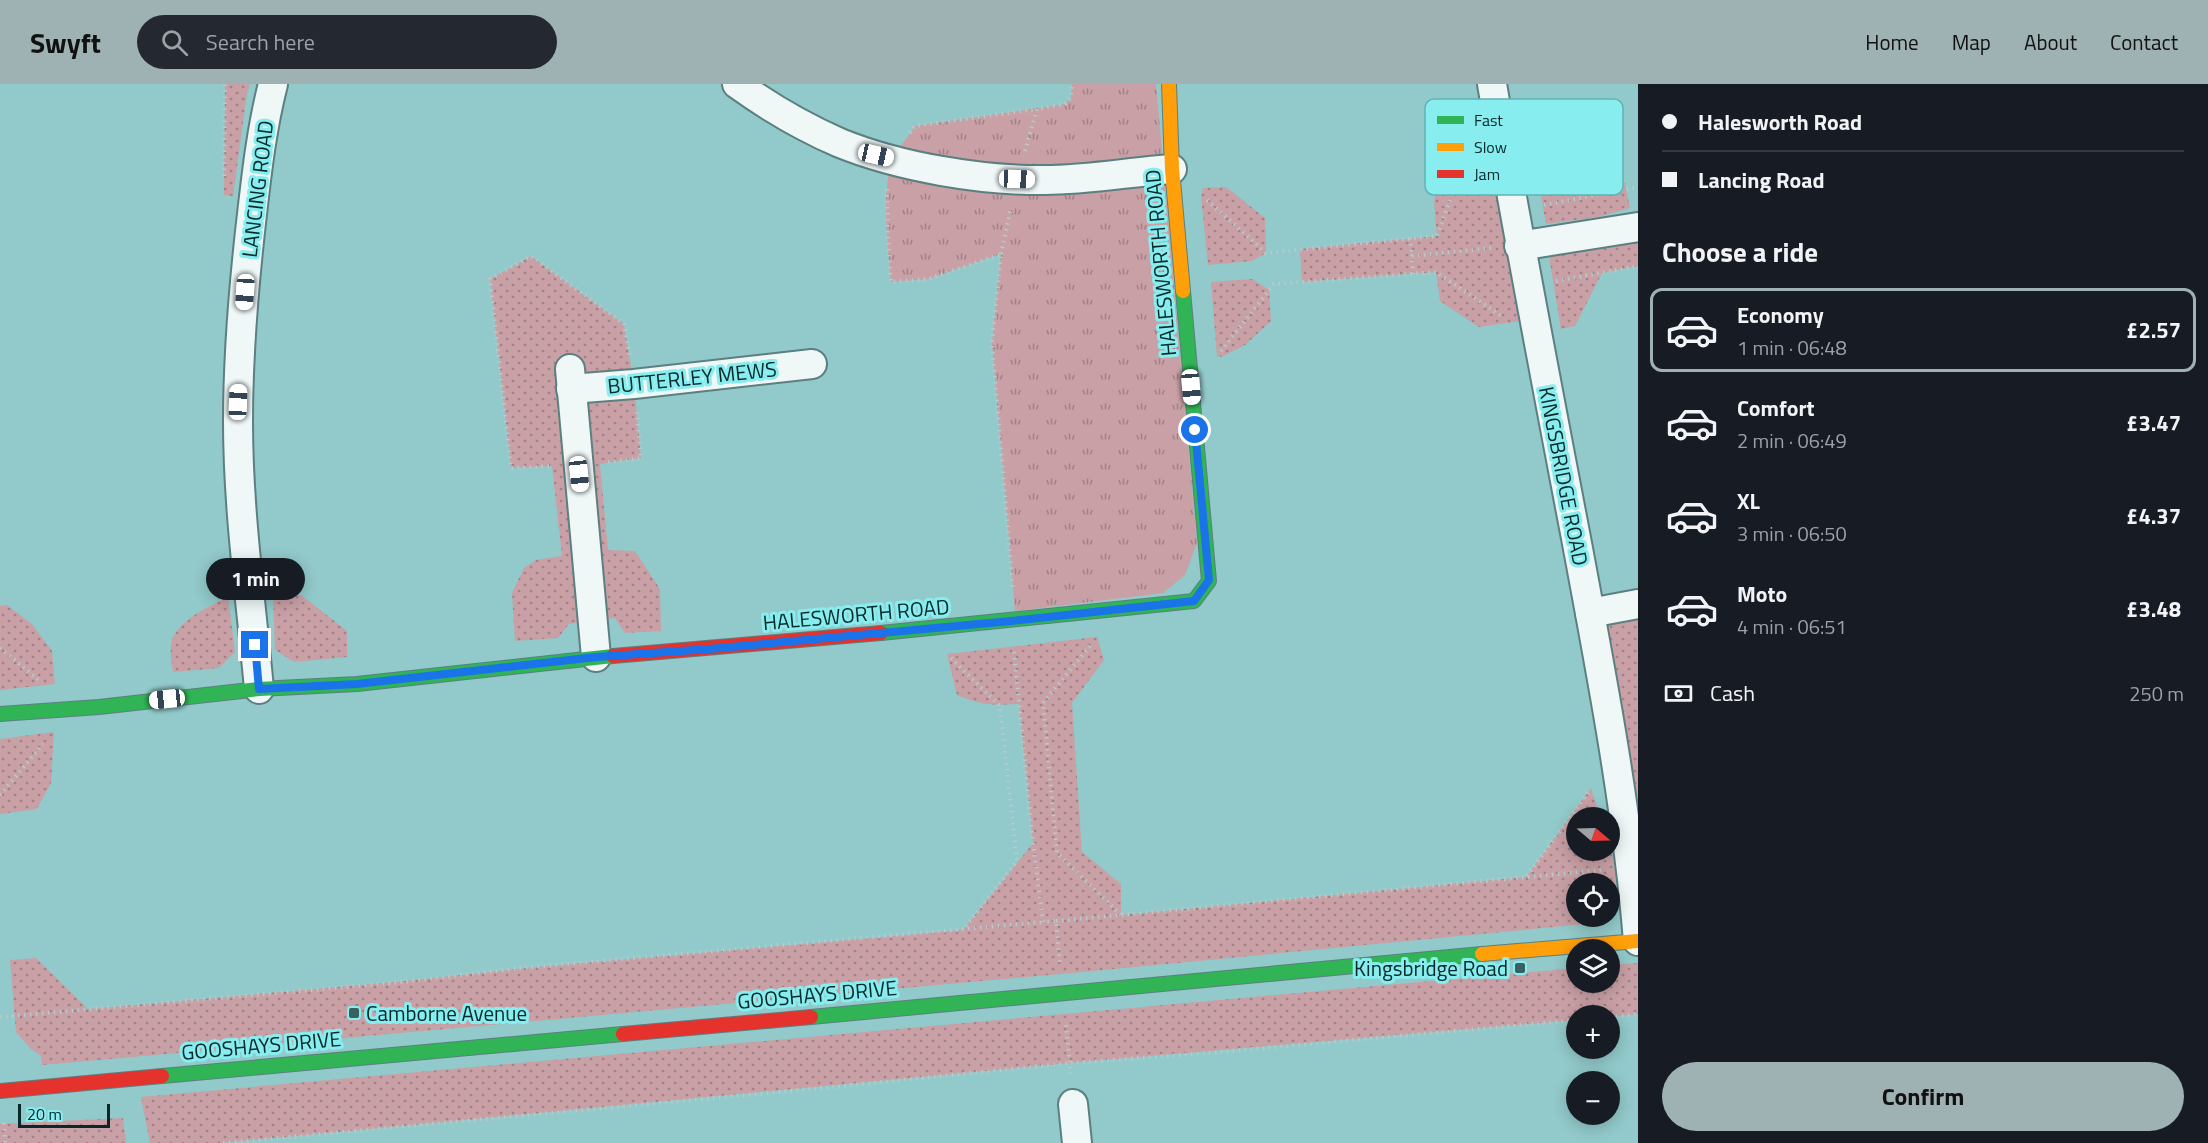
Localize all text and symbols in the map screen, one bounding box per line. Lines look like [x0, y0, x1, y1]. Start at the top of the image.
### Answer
search box [137, 15, 557, 69]
text: Swyft [30, 21, 101, 64]
text: Search here [206, 25, 315, 59]
icon: search [158, 26, 191, 59]
text: Home [1865, 26, 1919, 58]
text: Map [1952, 26, 1991, 58]
text: About [2024, 26, 2077, 58]
text: Contact [2110, 26, 2178, 58]
legend [1425, 99, 1623, 195]
text: Halesworth Road [1698, 105, 1862, 139]
text: Fast [1474, 108, 1503, 132]
street label: LANCING ROAD [233, 119, 281, 259]
text: Slow [1474, 135, 1507, 159]
car [856, 142, 896, 168]
text: Jam [1474, 162, 1500, 186]
text: Lancing Road [1698, 163, 1825, 197]
street label: HALESWORTH ROAD [1136, 168, 1184, 358]
car [999, 169, 1035, 189]
text: Choose a ride [1662, 231, 1818, 272]
car [235, 273, 255, 311]
text: Economy [1737, 298, 1824, 332]
icon: car [1665, 303, 1719, 357]
text: £2.57 [2126, 313, 2181, 347]
text: 1 min · 06:48 [1737, 332, 1847, 363]
street label: BUTTERLEY MEWS [606, 352, 778, 402]
car [1180, 368, 1202, 406]
car [228, 384, 248, 420]
street label: KINGSBRIDGE ROAD [1531, 384, 1597, 568]
text: Comfort [1737, 391, 1815, 425]
icon: car [1665, 396, 1719, 450]
text: £3.47 [2126, 406, 2181, 440]
route start [1181, 416, 1208, 443]
text: 2 min · 06:49 [1737, 425, 1847, 456]
car [568, 455, 590, 493]
text: XL [1737, 484, 1760, 518]
icon: car [1665, 489, 1719, 543]
text: £4.37 [2126, 499, 2181, 533]
text: 3 min · 06:50 [1737, 518, 1847, 549]
callout: 1 min [206, 558, 304, 600]
text: 1 min [231, 563, 280, 594]
text: Moto [1737, 577, 1787, 611]
icon: car [1665, 582, 1719, 636]
street label: HALESWORTH ROAD [761, 590, 951, 638]
text: £3.48 [2126, 592, 2181, 626]
text: 4 min · 06:51 [1737, 611, 1847, 642]
route end [241, 631, 268, 658]
text: Cash [1710, 676, 1755, 710]
icon: cash [1662, 677, 1695, 710]
text: 250 m [2129, 678, 2184, 709]
car [148, 688, 186, 710]
north arrow [1566, 807, 1620, 861]
map controls [1566, 807, 1620, 1125]
button: locate [1566, 873, 1620, 927]
button: layers [1566, 939, 1620, 993]
place label: Kingsbridge Road [1354, 952, 1508, 984]
marker: Kingsbridge Road [1513, 961, 1527, 975]
street label: GOOSHAYS DRIVE [736, 971, 898, 1017]
place label: Camborne Avenue [366, 997, 527, 1029]
button: + [1566, 1005, 1620, 1059]
marker: Camborne Avenue [347, 1006, 361, 1020]
street label: GOOSHAYS DRIVE [180, 1022, 342, 1068]
button: Confirm [1662, 1062, 2184, 1131]
button: − [1566, 1071, 1620, 1125]
scale bar [18, 1101, 110, 1128]
text: 20 m [27, 1102, 62, 1126]

